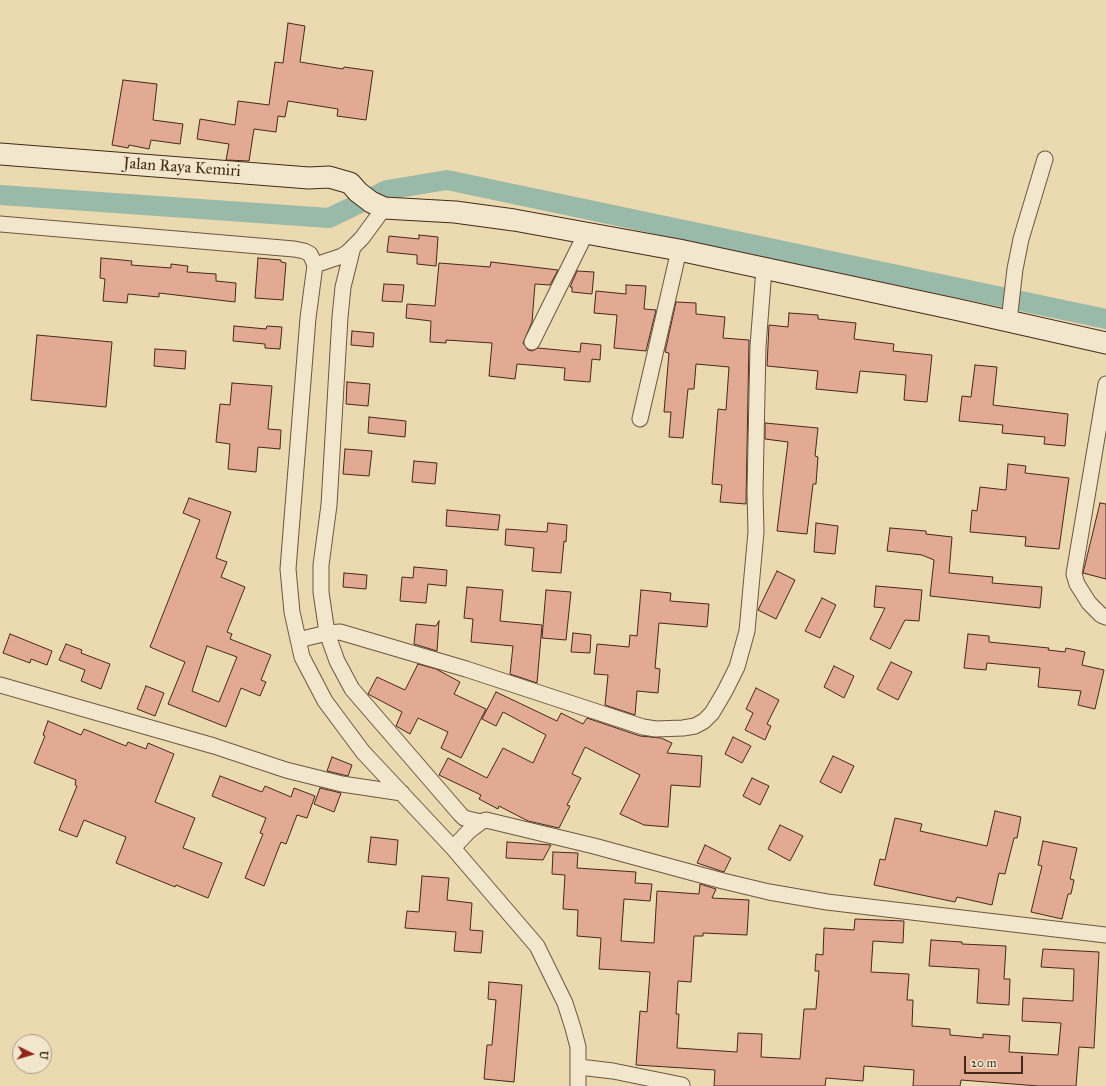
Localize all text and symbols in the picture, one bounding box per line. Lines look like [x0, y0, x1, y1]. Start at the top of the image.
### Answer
street label: Jalan Raya Kemiri [123, 154, 241, 182]
north arrow [12, 1034, 52, 1074]
scale bar [966, 1048, 1025, 1074]
text: U [37, 1050, 50, 1060]
text: 20 m [971, 1056, 997, 1070]

